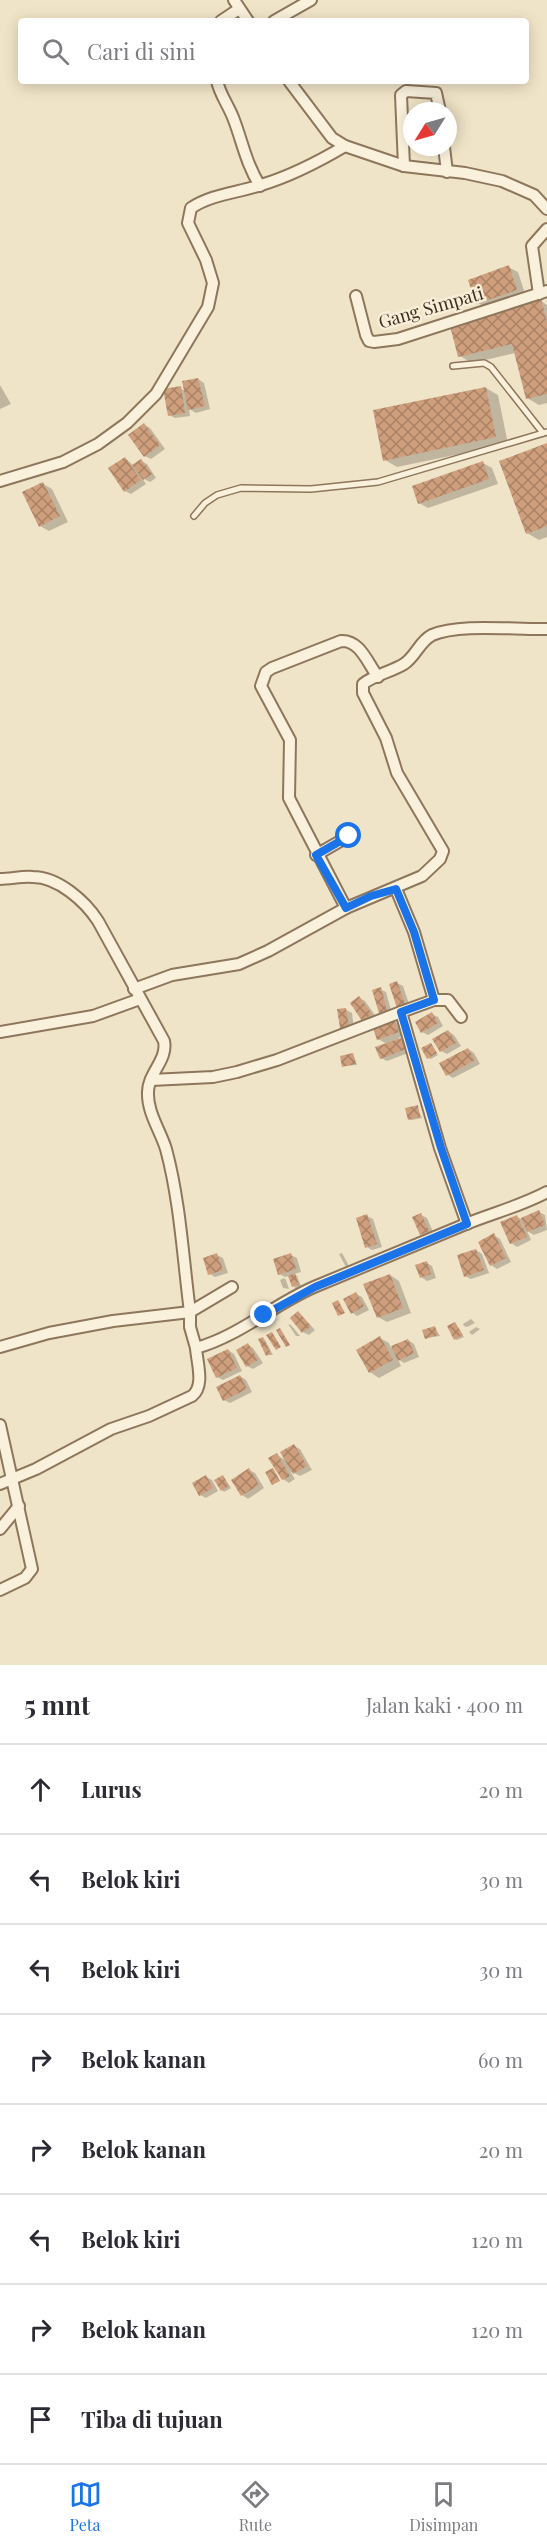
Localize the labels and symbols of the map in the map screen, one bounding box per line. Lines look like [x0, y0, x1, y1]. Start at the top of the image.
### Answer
north arrow [403, 102, 457, 156]
street label: Gang Simpati [375, 281, 486, 333]
route start [335, 822, 361, 848]
route end [250, 1301, 276, 1327]

